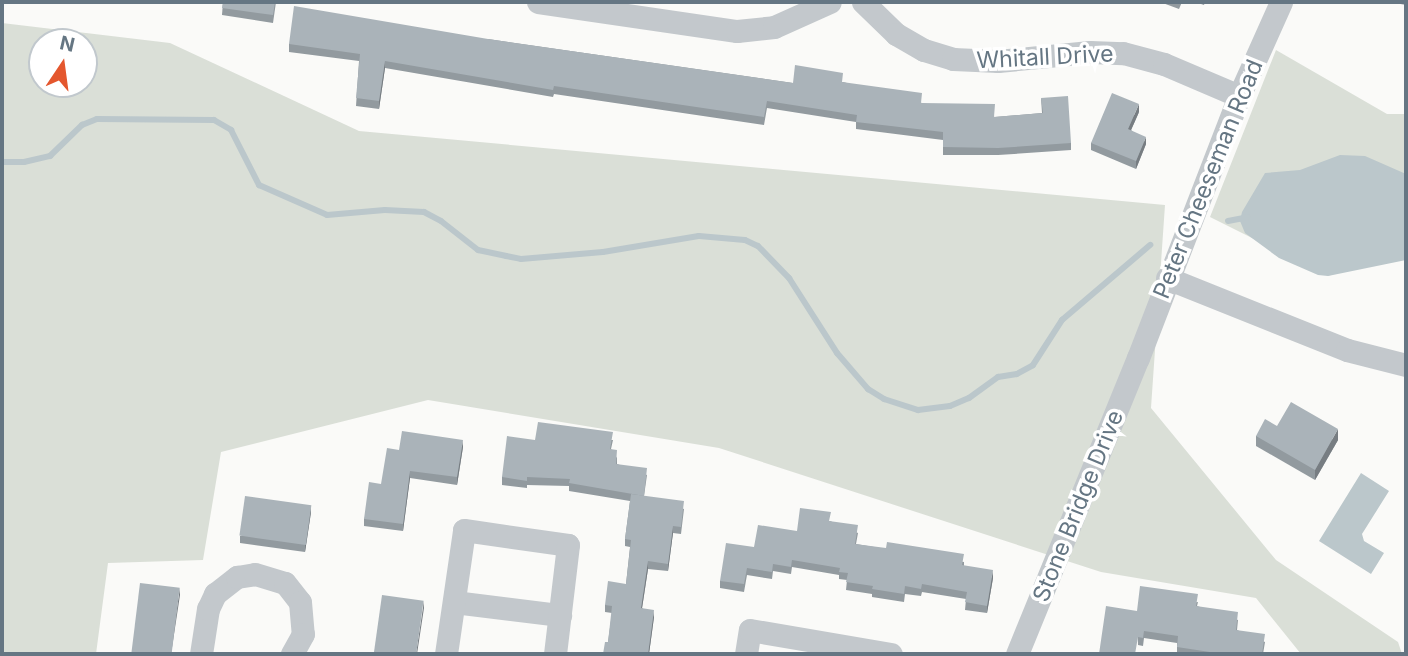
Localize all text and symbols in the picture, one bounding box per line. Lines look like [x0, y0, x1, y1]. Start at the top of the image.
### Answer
north arrow [28, 28, 98, 98]
text: N [58, 31, 77, 57]
street label: Whitall Drive [976, 40, 1114, 74]
street label: Peter Cheeseman Road [1147, 56, 1269, 302]
street label: Stone Bridge Drive [1027, 406, 1129, 606]

